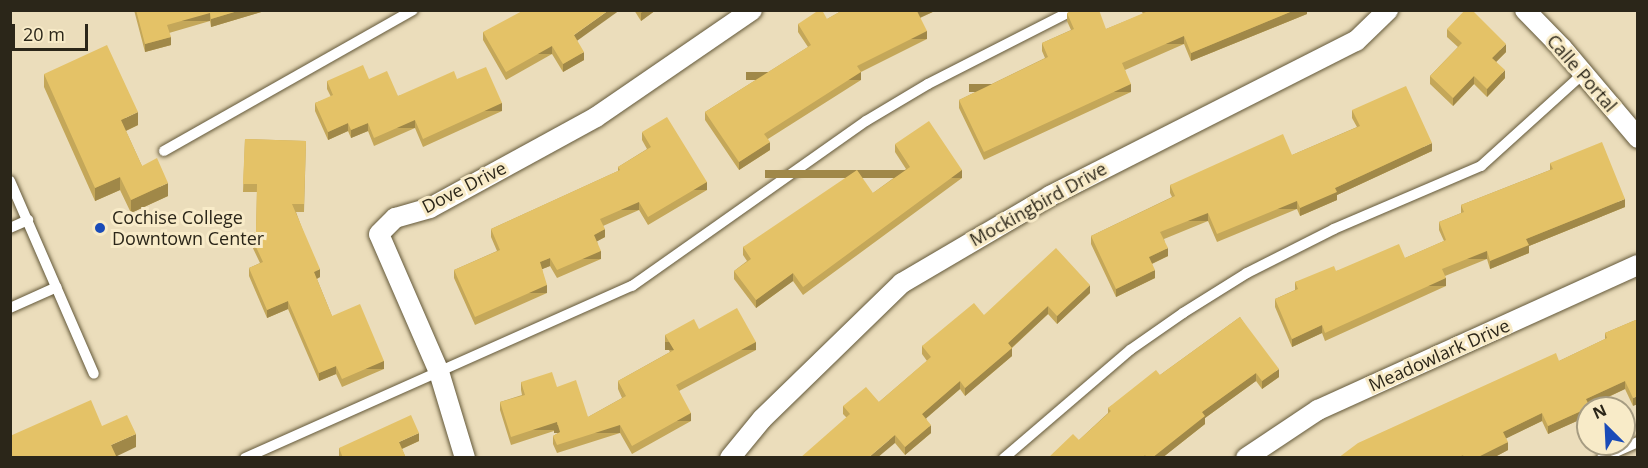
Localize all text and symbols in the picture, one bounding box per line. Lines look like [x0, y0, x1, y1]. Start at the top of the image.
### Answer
scale bar [15, 12, 92, 50]
text: 20 m [23, 22, 65, 46]
street label: Calle Portal [1543, 30, 1621, 116]
street label: Dove Drive [418, 157, 510, 217]
street label: Mockingbird Drive [966, 157, 1110, 251]
place label: Cochise College Downtown Center [112, 207, 264, 250]
marker: Cochise College Downtown Center [93, 221, 107, 235]
street label: Meadowlark Drive [1365, 314, 1513, 396]
north arrow [1576, 396, 1636, 456]
text: N [1589, 399, 1610, 424]

